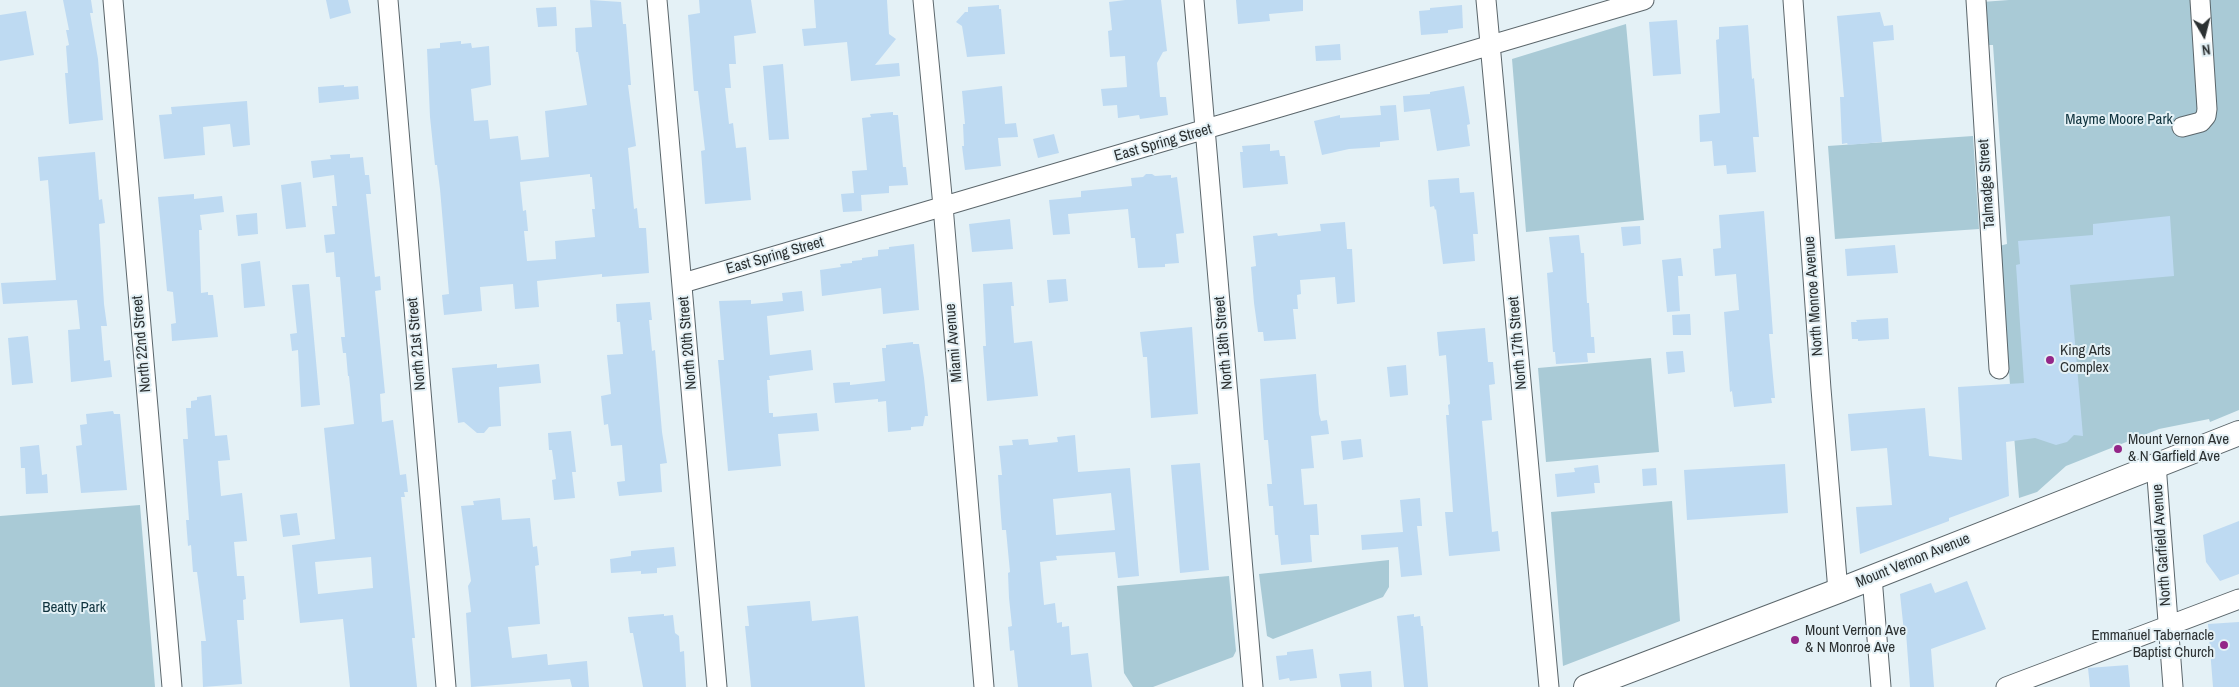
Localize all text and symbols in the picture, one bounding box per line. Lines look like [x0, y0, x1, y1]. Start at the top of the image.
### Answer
north arrow [2179, 10, 2229, 60]
text: N [2201, 40, 2211, 59]
park label: Mayme Moore Park [2065, 111, 2173, 129]
street label: East Spring Street [1112, 120, 1214, 166]
street label: Talmadge Street [1975, 139, 1999, 229]
street label: East Spring Street [724, 233, 826, 279]
street label: North Monroe Avenue [1801, 235, 1827, 357]
street label: North 22nd Street [129, 295, 155, 393]
street label: North 20th Street [675, 296, 701, 390]
street label: North 18th Street [1211, 296, 1237, 390]
street label: North 17th Street [1505, 296, 1531, 390]
street label: North 21st Street [404, 297, 430, 391]
street label: Miami Avenue [942, 303, 966, 383]
place label: King Arts Complex [2060, 342, 2111, 377]
marker: King Arts Complex [2044, 354, 2056, 366]
place label: Mount Vernon Ave & N Garfield Ave [2128, 431, 2229, 466]
marker: Mount Vernon Ave & N Garfield Ave [2112, 443, 2124, 455]
street label: North Garfield Avenue [2149, 483, 2175, 607]
street label: Mount Vernon Avenue [1853, 530, 1973, 592]
park label: Beatty Park [42, 599, 106, 617]
place label: Mount Vernon Ave & N Monroe Ave [1805, 622, 1906, 657]
place label: Emmanuel Tabernacle Baptist Church [2091, 627, 2214, 662]
marker: Mount Vernon Ave & N Monroe Ave [1789, 634, 1801, 646]
marker: Emmanuel Tabernacle Baptist Church [2218, 639, 2230, 651]

